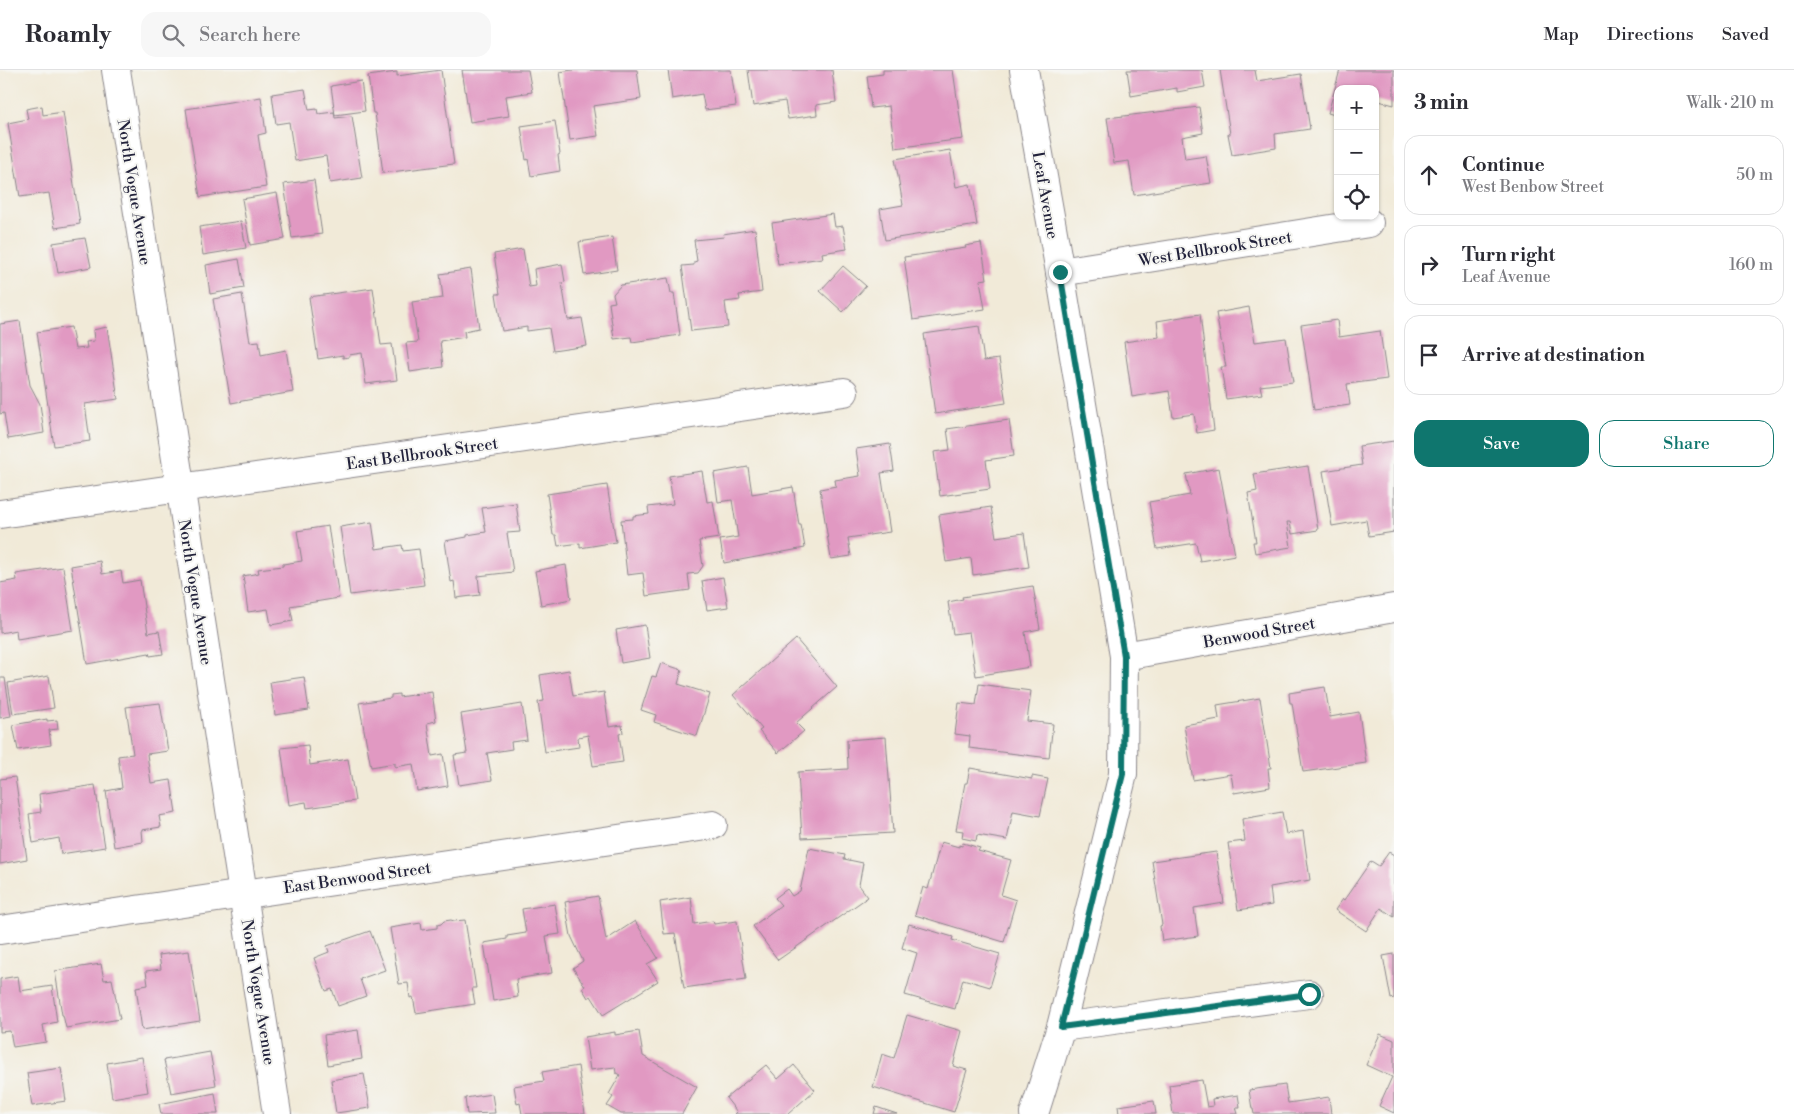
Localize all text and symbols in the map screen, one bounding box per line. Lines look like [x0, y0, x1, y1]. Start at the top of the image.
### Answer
search box [141, 12, 491, 57]
text: Roamly [25, 20, 111, 50]
icon: search [159, 21, 187, 49]
text: Search here [199, 23, 301, 47]
text: Map [1543, 23, 1579, 46]
text: Directions [1607, 23, 1694, 46]
text: Saved [1722, 23, 1769, 46]
map controls [1334, 85, 1379, 220]
button: + [1334, 85, 1379, 130]
text: 3 min [1414, 90, 1469, 116]
text: Walk · 210 m [1686, 93, 1774, 113]
street label: North Vogue Avenue [113, 118, 155, 266]
button: − [1334, 130, 1379, 175]
street label: Leaf Avenue [1027, 150, 1063, 241]
text: Continue [1462, 153, 1545, 177]
icon: ahead [1415, 161, 1443, 189]
text: 50 m [1736, 165, 1773, 185]
button: locate [1334, 175, 1379, 220]
text: West Benbow Street [1462, 177, 1604, 197]
street label: West Bellbrook Street [1136, 227, 1294, 271]
text: Turn right [1462, 243, 1555, 267]
icon: right [1415, 251, 1443, 279]
text: 160 m [1729, 255, 1773, 275]
route end [1049, 261, 1072, 284]
text: Leaf Avenue [1462, 267, 1551, 287]
icon: arrive [1415, 341, 1443, 369]
text: Arrive at destination [1462, 343, 1645, 367]
button: Save [1414, 420, 1589, 467]
button: Share [1599, 420, 1774, 467]
street label: East Bellbrook Street [345, 433, 500, 475]
street label: North Vogue Avenue [174, 518, 216, 666]
street label: Benwood Street [1201, 613, 1317, 653]
street label: East Benwood Street [282, 858, 433, 898]
street label: North Vogue Avenue [237, 918, 279, 1066]
route start [1298, 983, 1321, 1006]

